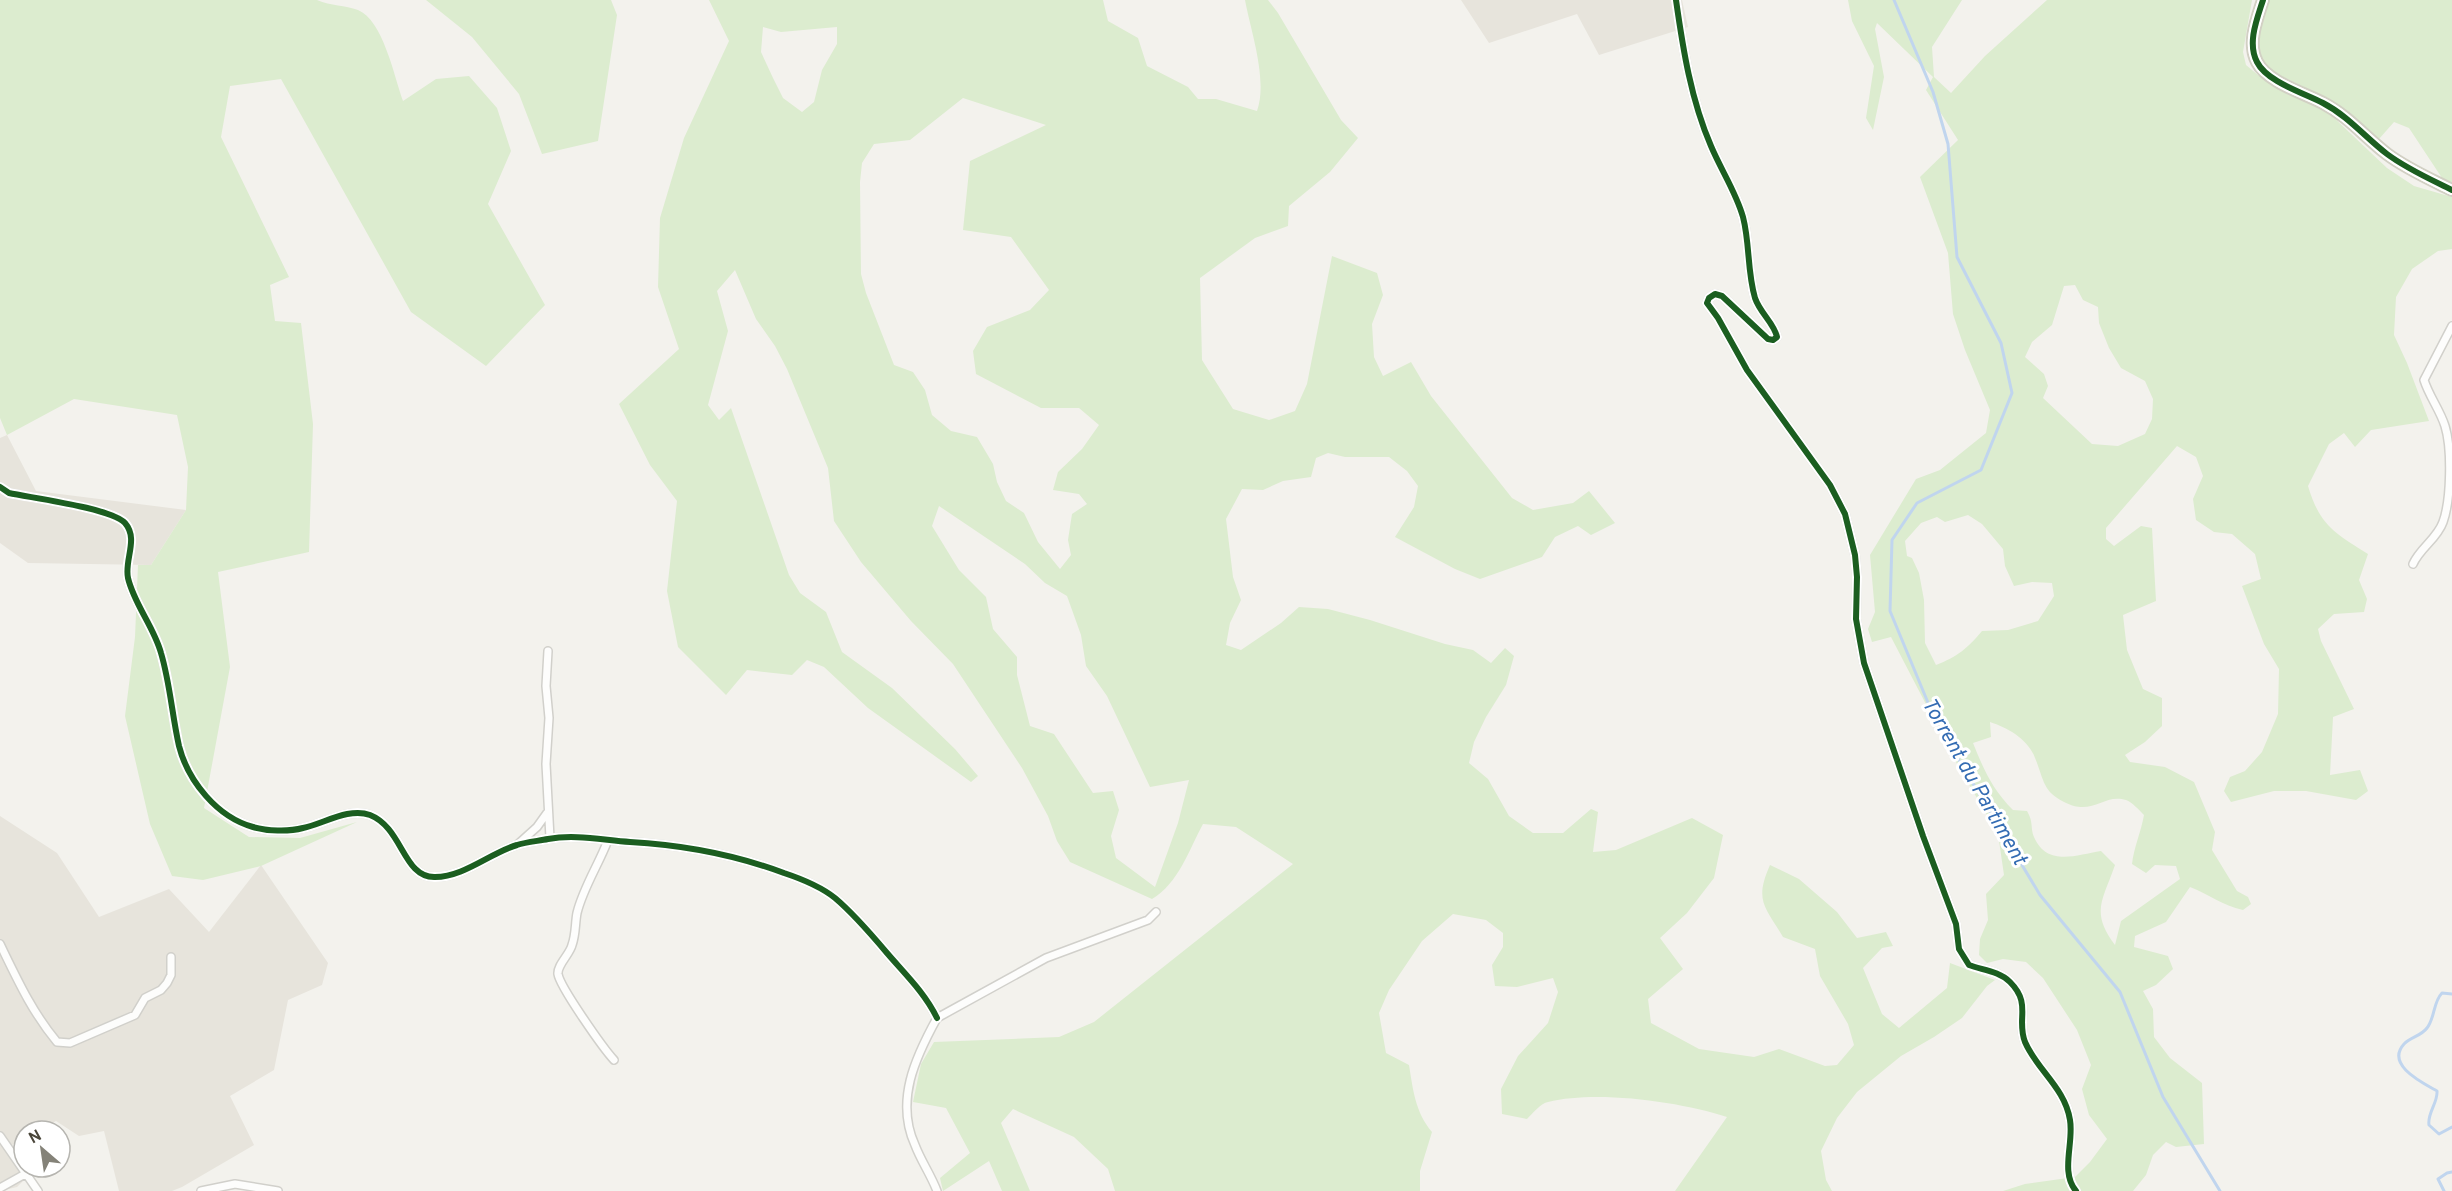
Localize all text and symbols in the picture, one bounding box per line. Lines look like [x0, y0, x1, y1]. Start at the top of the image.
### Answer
water label: Torrent du Partiment [1915, 693, 2033, 871]
north arrow [12, 1119, 72, 1179]
text: N [26, 1126, 46, 1149]

